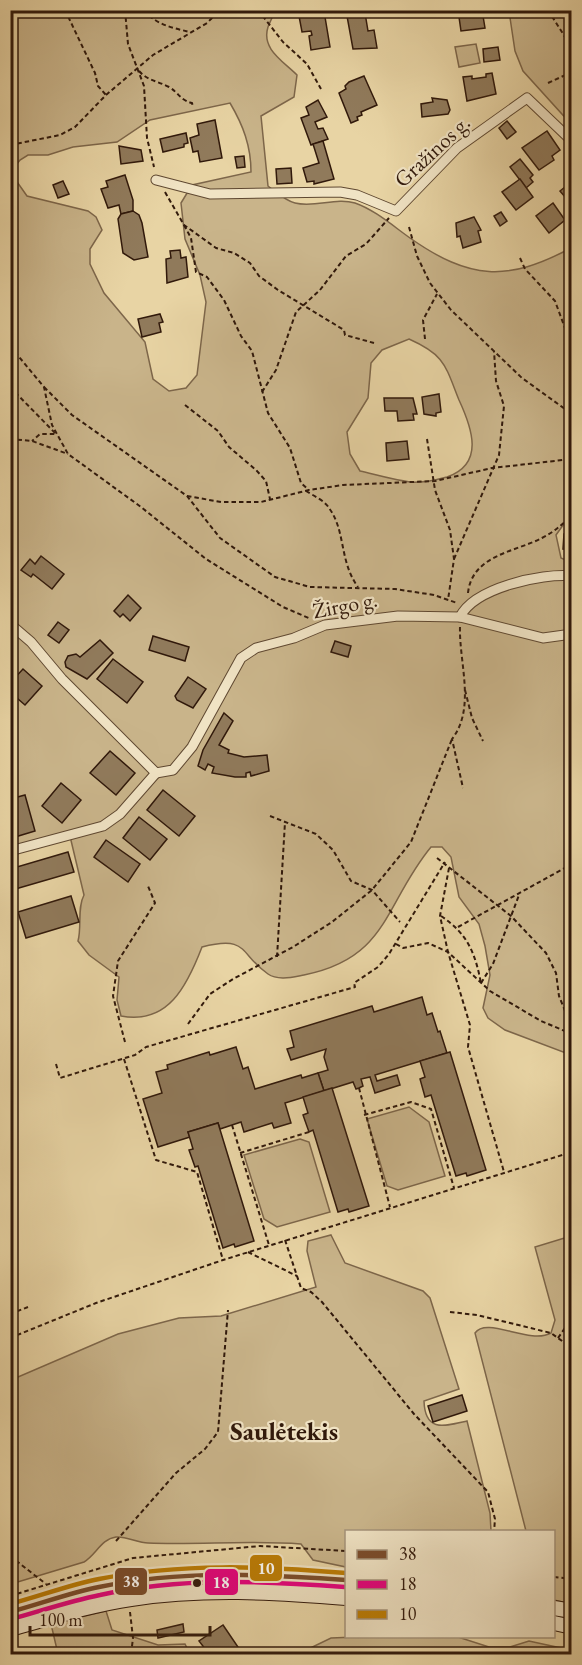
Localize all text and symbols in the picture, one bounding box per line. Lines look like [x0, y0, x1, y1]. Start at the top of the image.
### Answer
street label: Gražinos g. [388, 108, 476, 194]
street label: Žirgo g. [310, 585, 380, 625]
district label: Saulėtekis [230, 1414, 338, 1448]
legend [345, 1530, 555, 1638]
text: 38 [399, 1542, 416, 1565]
line badge: 10 [249, 1554, 283, 1582]
text: 10 [258, 1558, 275, 1579]
line badge: 38 [114, 1567, 148, 1596]
line badge: 18 [204, 1568, 239, 1596]
text: 38 [123, 1571, 139, 1592]
text: 18 [213, 1572, 229, 1593]
text: 18 [399, 1572, 416, 1595]
unlabelled marker [191, 1577, 203, 1589]
scale bar [30, 1599, 210, 1637]
text: 10 [399, 1602, 417, 1625]
text: 100 m [39, 1608, 83, 1631]

